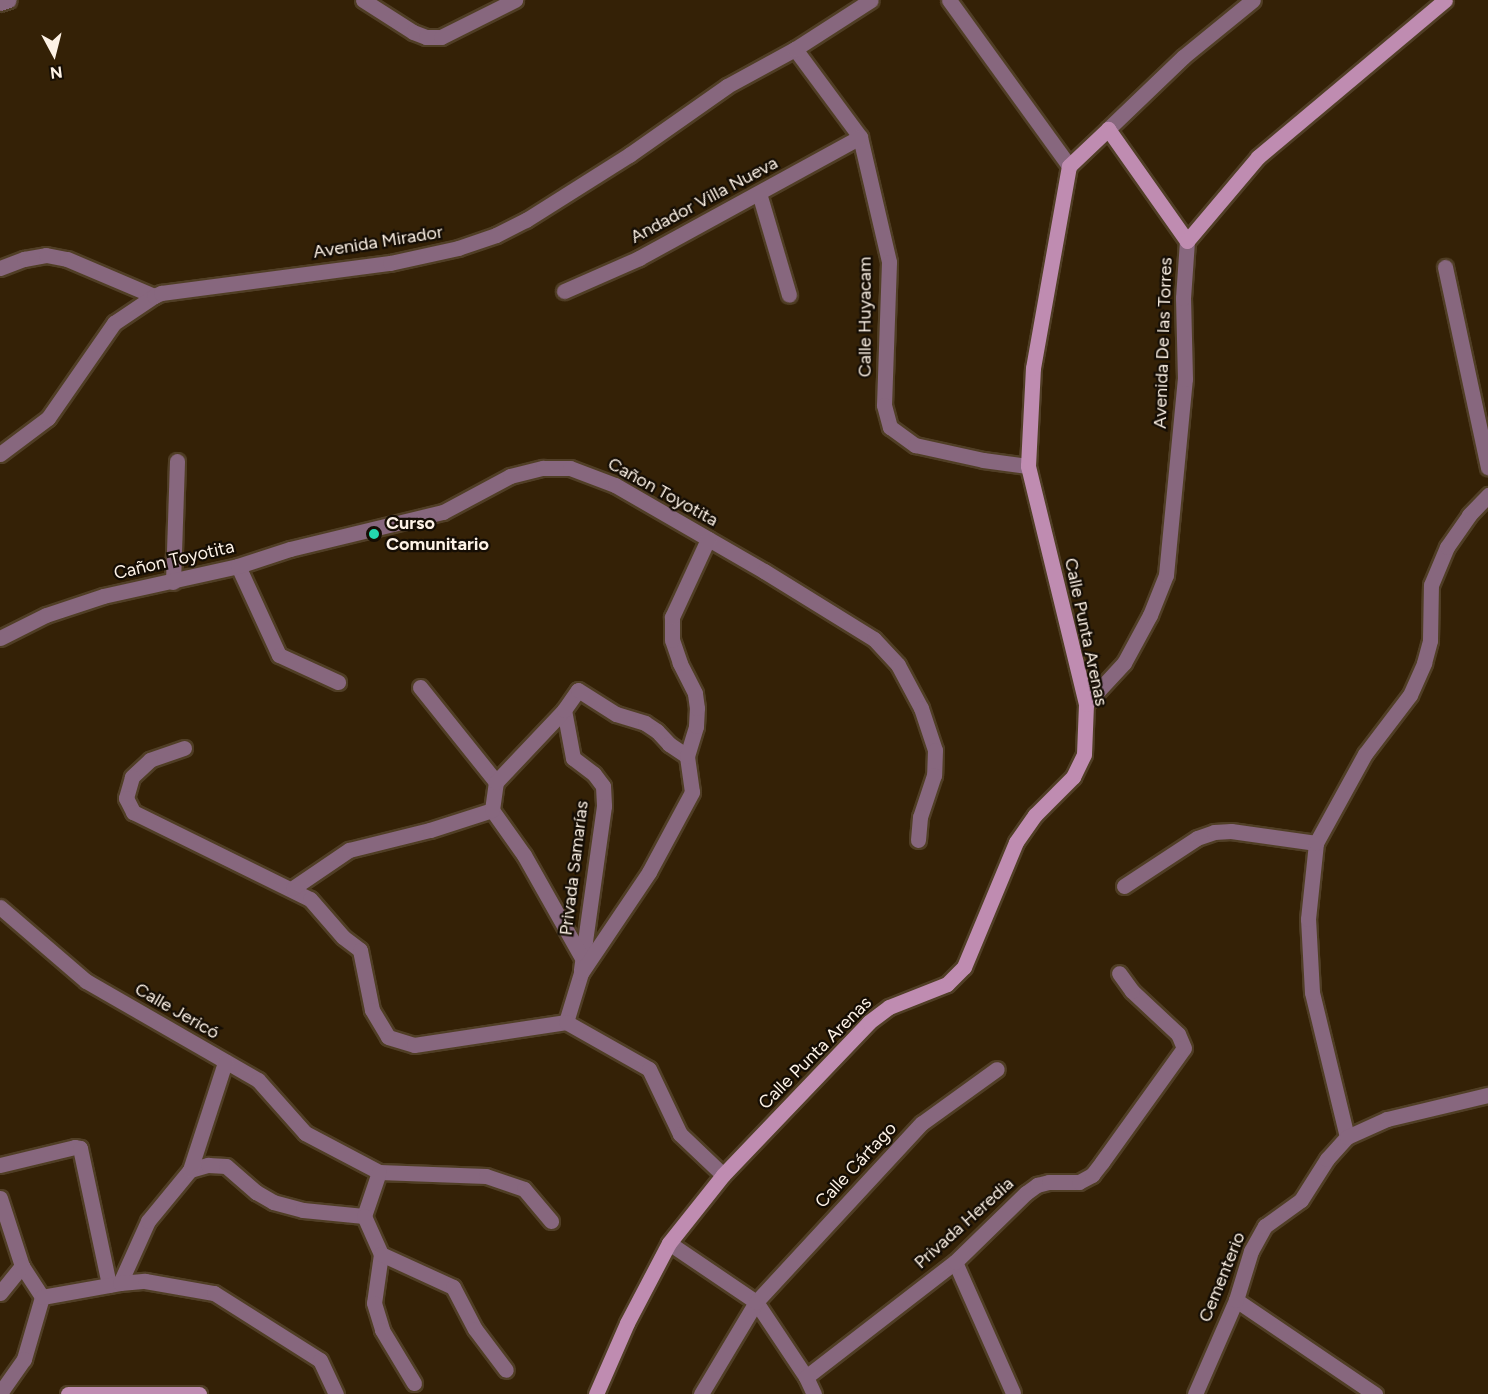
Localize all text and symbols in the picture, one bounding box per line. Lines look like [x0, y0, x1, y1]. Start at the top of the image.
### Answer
north arrow [24, 24, 84, 84]
text: N [49, 62, 64, 83]
street label: Andador Villa Nueva [627, 152, 781, 248]
street label: Avenida Mirador [312, 221, 444, 263]
street label: Calle Huyacam [854, 257, 876, 377]
street label: Avenida De las Torres [1149, 257, 1177, 429]
street label: Cañon Toyotita [604, 453, 722, 531]
place label: Curso Comunitario [386, 513, 489, 556]
marker: Curso Comunitario [367, 527, 381, 541]
street label: Cañon Toyotita [112, 536, 236, 584]
street label: Calle Punta Arenas [1060, 556, 1112, 708]
street label: Privada Samarías [555, 799, 593, 937]
street label: Calle Jericó [131, 978, 223, 1044]
street label: Calle Punta Arenas [754, 992, 876, 1114]
street label: Calle Cártago [811, 1118, 901, 1212]
street label: Privada Heredia [910, 1173, 1018, 1273]
street label: Cementerio [1194, 1229, 1250, 1325]

